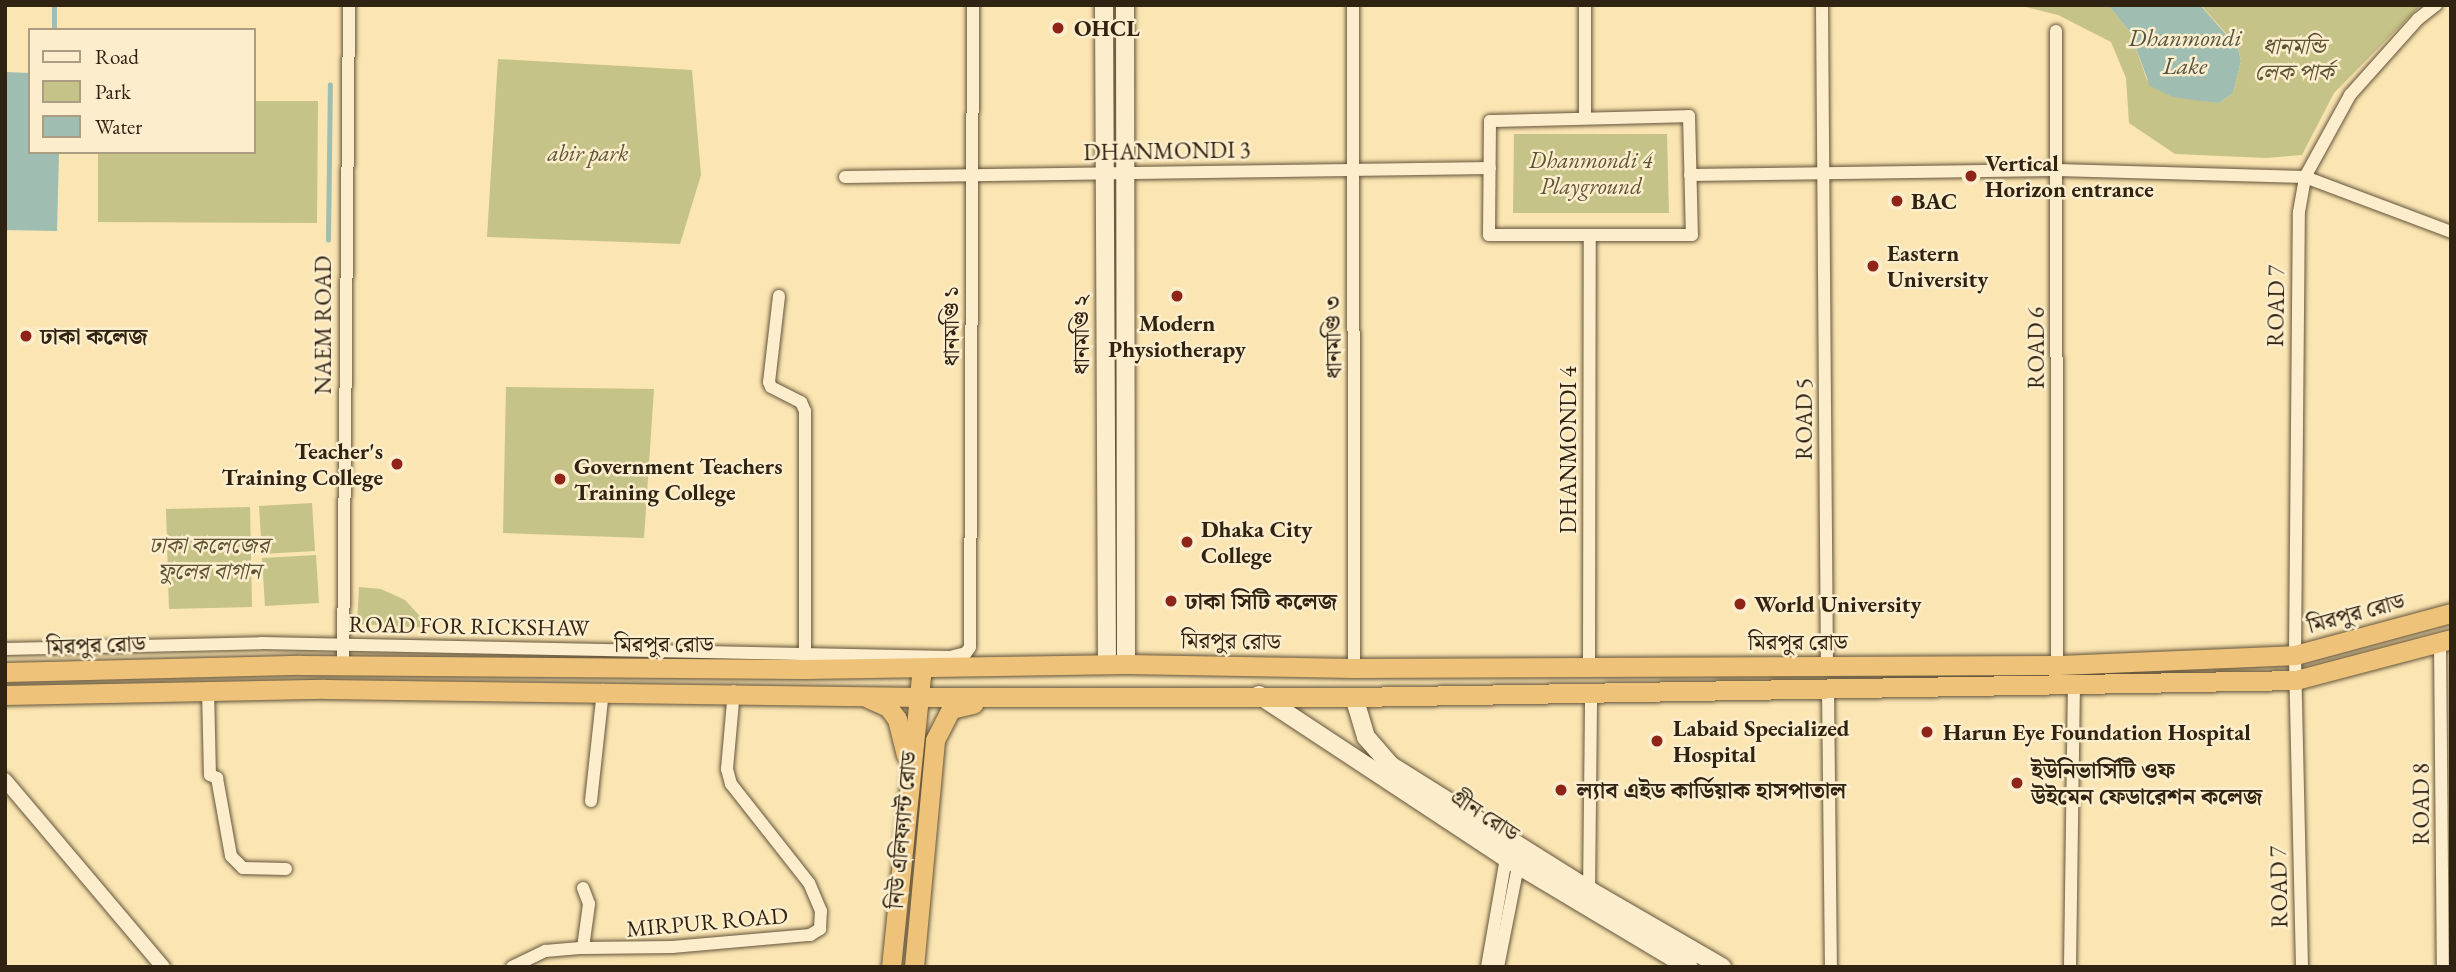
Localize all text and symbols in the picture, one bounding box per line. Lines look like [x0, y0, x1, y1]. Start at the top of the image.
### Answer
place label: OHCL [1074, 14, 1140, 42]
marker: OHCL [1048, 18, 1068, 38]
water label: Dhanmondi Lake [2128, 24, 2242, 80]
legend [28, 28, 256, 154]
park label: ধানমন্ডি লেক পার্ক [2254, 32, 2334, 86]
text: Road [95, 43, 139, 70]
text: Park [95, 78, 131, 105]
text: Water [95, 113, 142, 140]
street label: DHANMONDI 3 [1083, 136, 1251, 166]
park label: abir park [547, 139, 629, 167]
park label: Dhanmondi 4 Playground [1529, 146, 1653, 200]
place label: Vertical Horizon entrance [1985, 149, 2154, 203]
marker: Vertical Horizon entrance [1963, 168, 1979, 184]
place label: BAC [1911, 187, 1957, 215]
marker: BAC [1889, 193, 1905, 209]
place label: Eastern University [1887, 239, 1988, 293]
street label: NAEM ROAD [309, 256, 337, 394]
marker: Eastern University [1865, 258, 1881, 274]
street label: ROAD 7 [2261, 265, 2291, 347]
street label: ধানমণ্ডি ১ [937, 286, 965, 366]
marker: Modern Physiotherapy [1167, 286, 1187, 306]
street label: ধানমণ্ডি ২ [1067, 295, 1095, 375]
street label: ধানমণ্ডি ৩ [1318, 295, 1348, 379]
street label: ROAD 6 [2022, 307, 2050, 389]
place label: Modern Physiotherapy [1108, 309, 1246, 363]
place label: ঢাকা কলেজ [40, 322, 147, 350]
marker: ঢাকা কলেজ [18, 328, 34, 344]
street label: DHANMONDI 4 [1554, 366, 1582, 534]
street label: ROAD 5 [1790, 378, 1818, 460]
place label: Teacher's Training College [221, 437, 383, 491]
place label: Government Teachers Training College [574, 452, 782, 506]
marker: Teacher's Training College [389, 456, 405, 472]
marker: Government Teachers Training College [552, 471, 568, 487]
place label: Dhaka City College [1201, 515, 1312, 569]
park label: ঢাকা কলেজের ফুলের বাগান [149, 531, 269, 585]
marker: Dhaka City College [1179, 534, 1195, 550]
place label: ঢাকা সিটি কলেজ [1185, 587, 1337, 615]
street label: মিরপুর রোড [2304, 587, 2408, 639]
place label: World University [1754, 590, 1921, 618]
marker: ঢাকা সিটি কলেজ [1163, 593, 1179, 609]
marker: World University [1732, 596, 1748, 612]
street label: ROAD FOR RICKSHAW [348, 610, 590, 642]
street label: মিরপুর রোড [1181, 626, 1281, 656]
street label: মিরপুর রোড [1748, 628, 1848, 656]
street label: মিরপুর রোড [46, 629, 146, 661]
street label: মিরপুর রোড [614, 630, 714, 658]
place label: Labaid Specialized Hospital [1673, 714, 1850, 768]
place label: Harun Eye Foundation Hospital [1943, 718, 2251, 746]
marker: Harun Eye Foundation Hospital [1917, 722, 1937, 742]
marker: Labaid Specialized Hospital [1647, 731, 1667, 751]
street label: নিউ এলিফ্যান্ট রোড [881, 750, 923, 910]
place label: ইউনিভার্সিটি ওফ উইমেন ফেডারেশন কলেজ [2031, 756, 2262, 810]
street label: ROAD 8 [2407, 763, 2435, 845]
marker: ইউনিভার্সিটি ওফ উইমেন ফেডারেশন কলেজ [2009, 775, 2025, 791]
place label: ল্যাব এইড কার্ডিয়াক হাসপাতাল [1577, 776, 1846, 804]
marker: ল্যাব এইড কার্ডিয়াক হাসপাতাল [1551, 780, 1571, 800]
street label: গ্রীন রোড [1445, 783, 1525, 847]
street label: ROAD 7 [2264, 846, 2294, 928]
street label: MIRPUR ROAD [625, 901, 789, 943]

